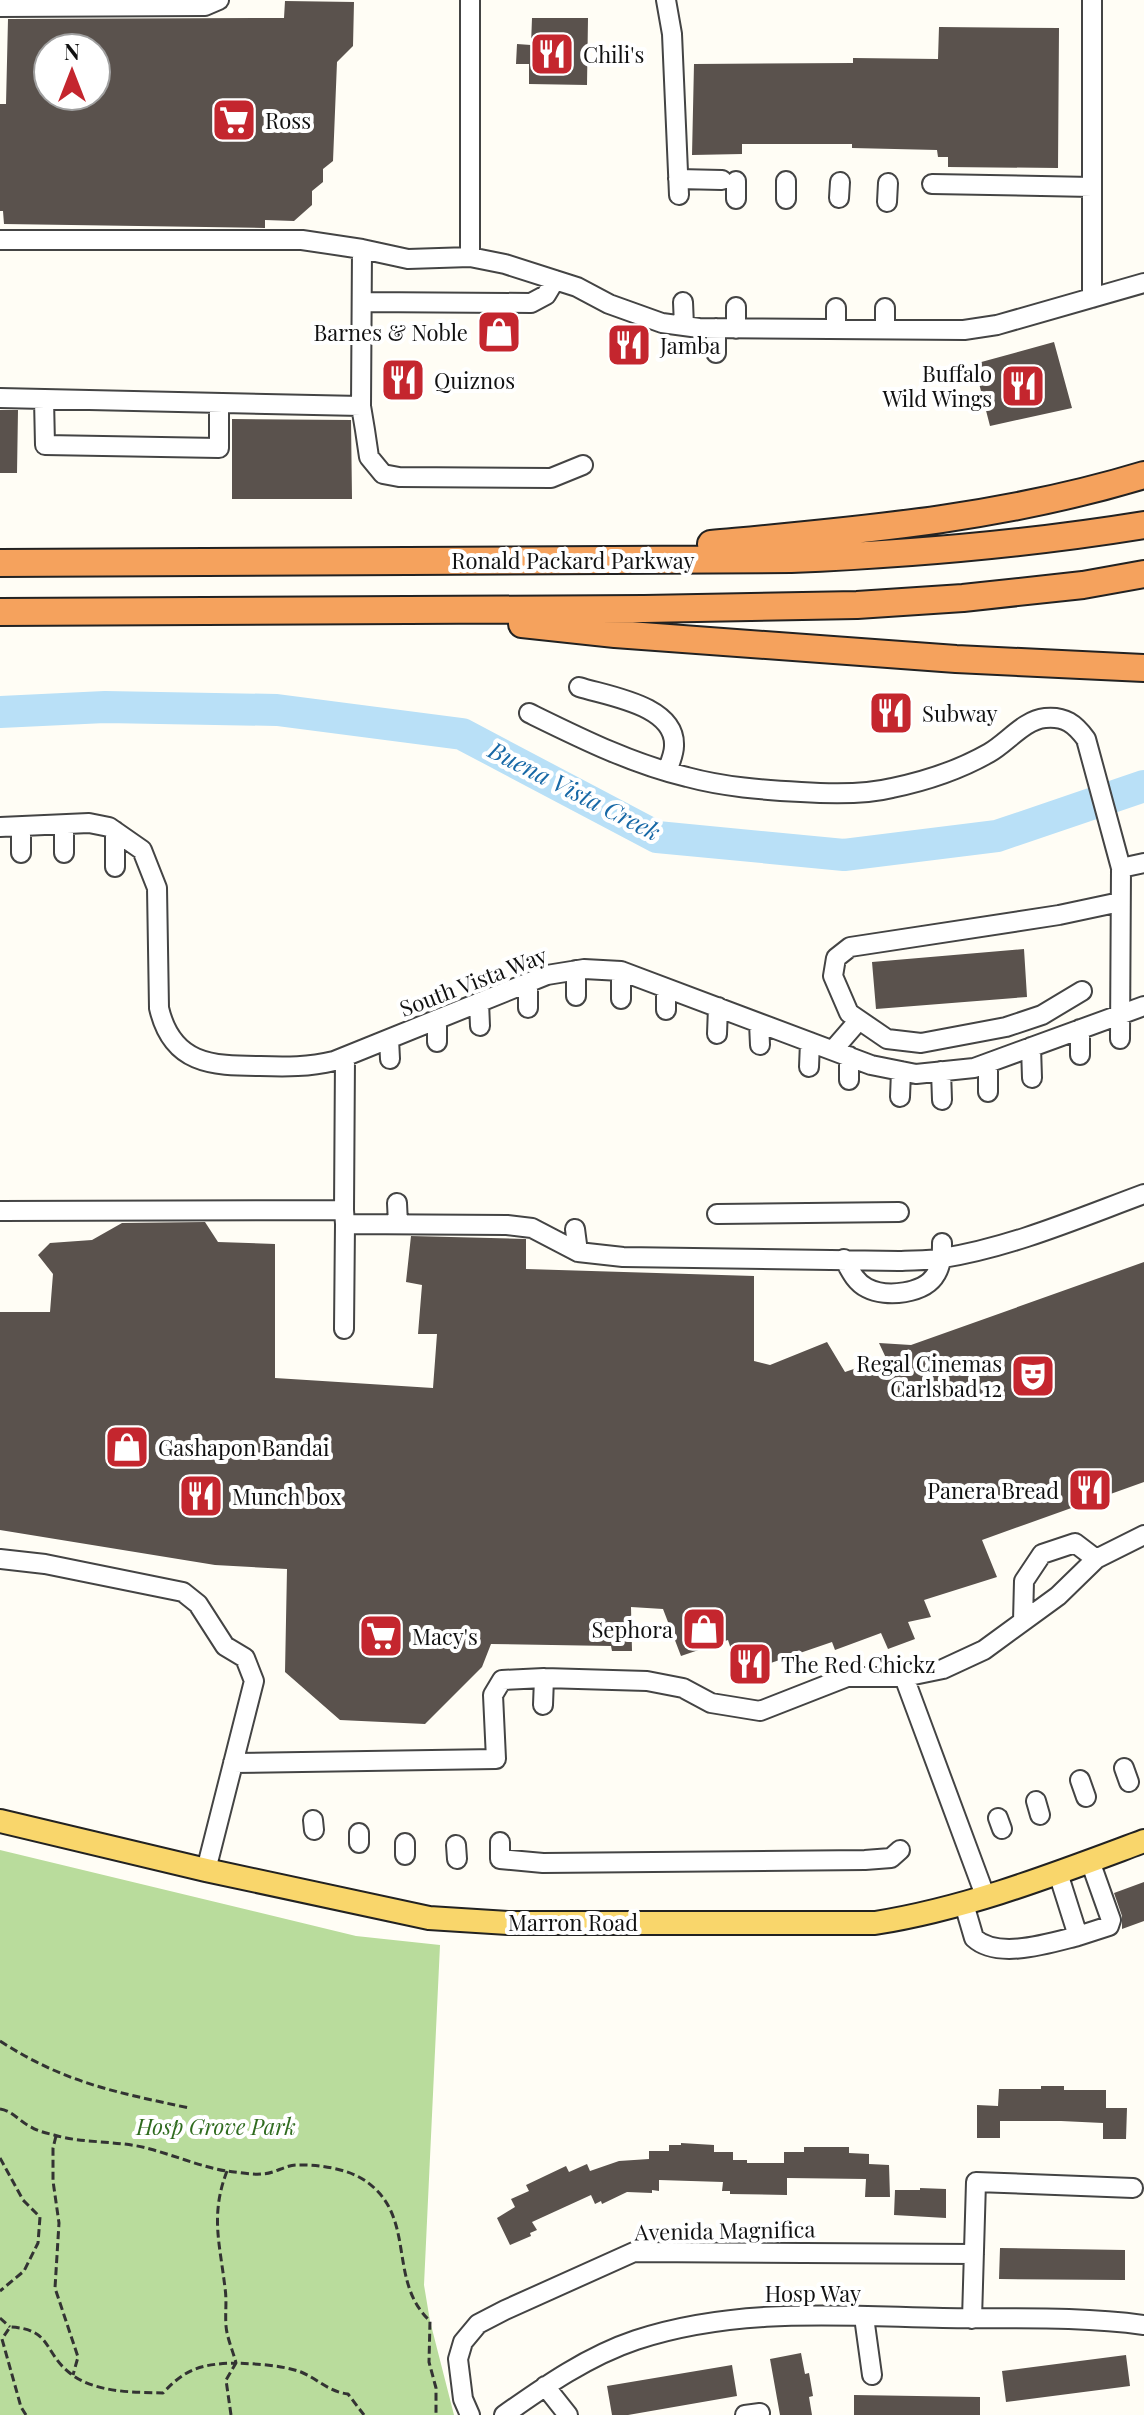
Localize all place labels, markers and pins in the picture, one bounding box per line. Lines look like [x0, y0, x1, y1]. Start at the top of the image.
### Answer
restaurant icon: Chili's [528, 30, 576, 78]
place label: Chili's [583, 39, 644, 69]
supermarket icon: Ross [210, 96, 258, 144]
place label: Ross [265, 105, 311, 135]
shop icon: Barnes & Noble [475, 308, 523, 356]
place label: Barnes & Noble [314, 317, 468, 347]
restaurant icon: Jamba [605, 321, 653, 369]
place label: Jamba [659, 330, 721, 360]
restaurant icon: Quiznos [379, 356, 427, 404]
place label: Buffalo Wild Wings [881, 358, 992, 413]
restaurant icon: Buffalo Wild Wings [999, 362, 1047, 410]
place label: Quiznos [434, 365, 515, 395]
restaurant icon: Subway [867, 689, 915, 737]
place label: Subway [922, 698, 998, 728]
place label: Regal Cinemas Carlsbad 12 [856, 1348, 1002, 1403]
theatre icon: Regal Cinemas Carlsbad 12 [1009, 1352, 1057, 1400]
shop icon: Gashapon Bandai [103, 1423, 151, 1471]
place label: Gashapon Bandai [158, 1432, 329, 1462]
restaurant icon: Panera Bread [1066, 1466, 1114, 1514]
restaurant icon: Munch box [177, 1472, 225, 1520]
place label: Panera Bread [927, 1475, 1059, 1505]
place label: Munch box [232, 1481, 342, 1511]
shop icon: Sephora [680, 1605, 728, 1653]
supermarket icon: Macy's [357, 1612, 405, 1660]
place label: Sephora [591, 1614, 673, 1644]
place label: Macy's [412, 1621, 478, 1651]
restaurant icon: The Red Chickz [726, 1640, 774, 1688]
place label: The Red Chickz [781, 1649, 936, 1679]

